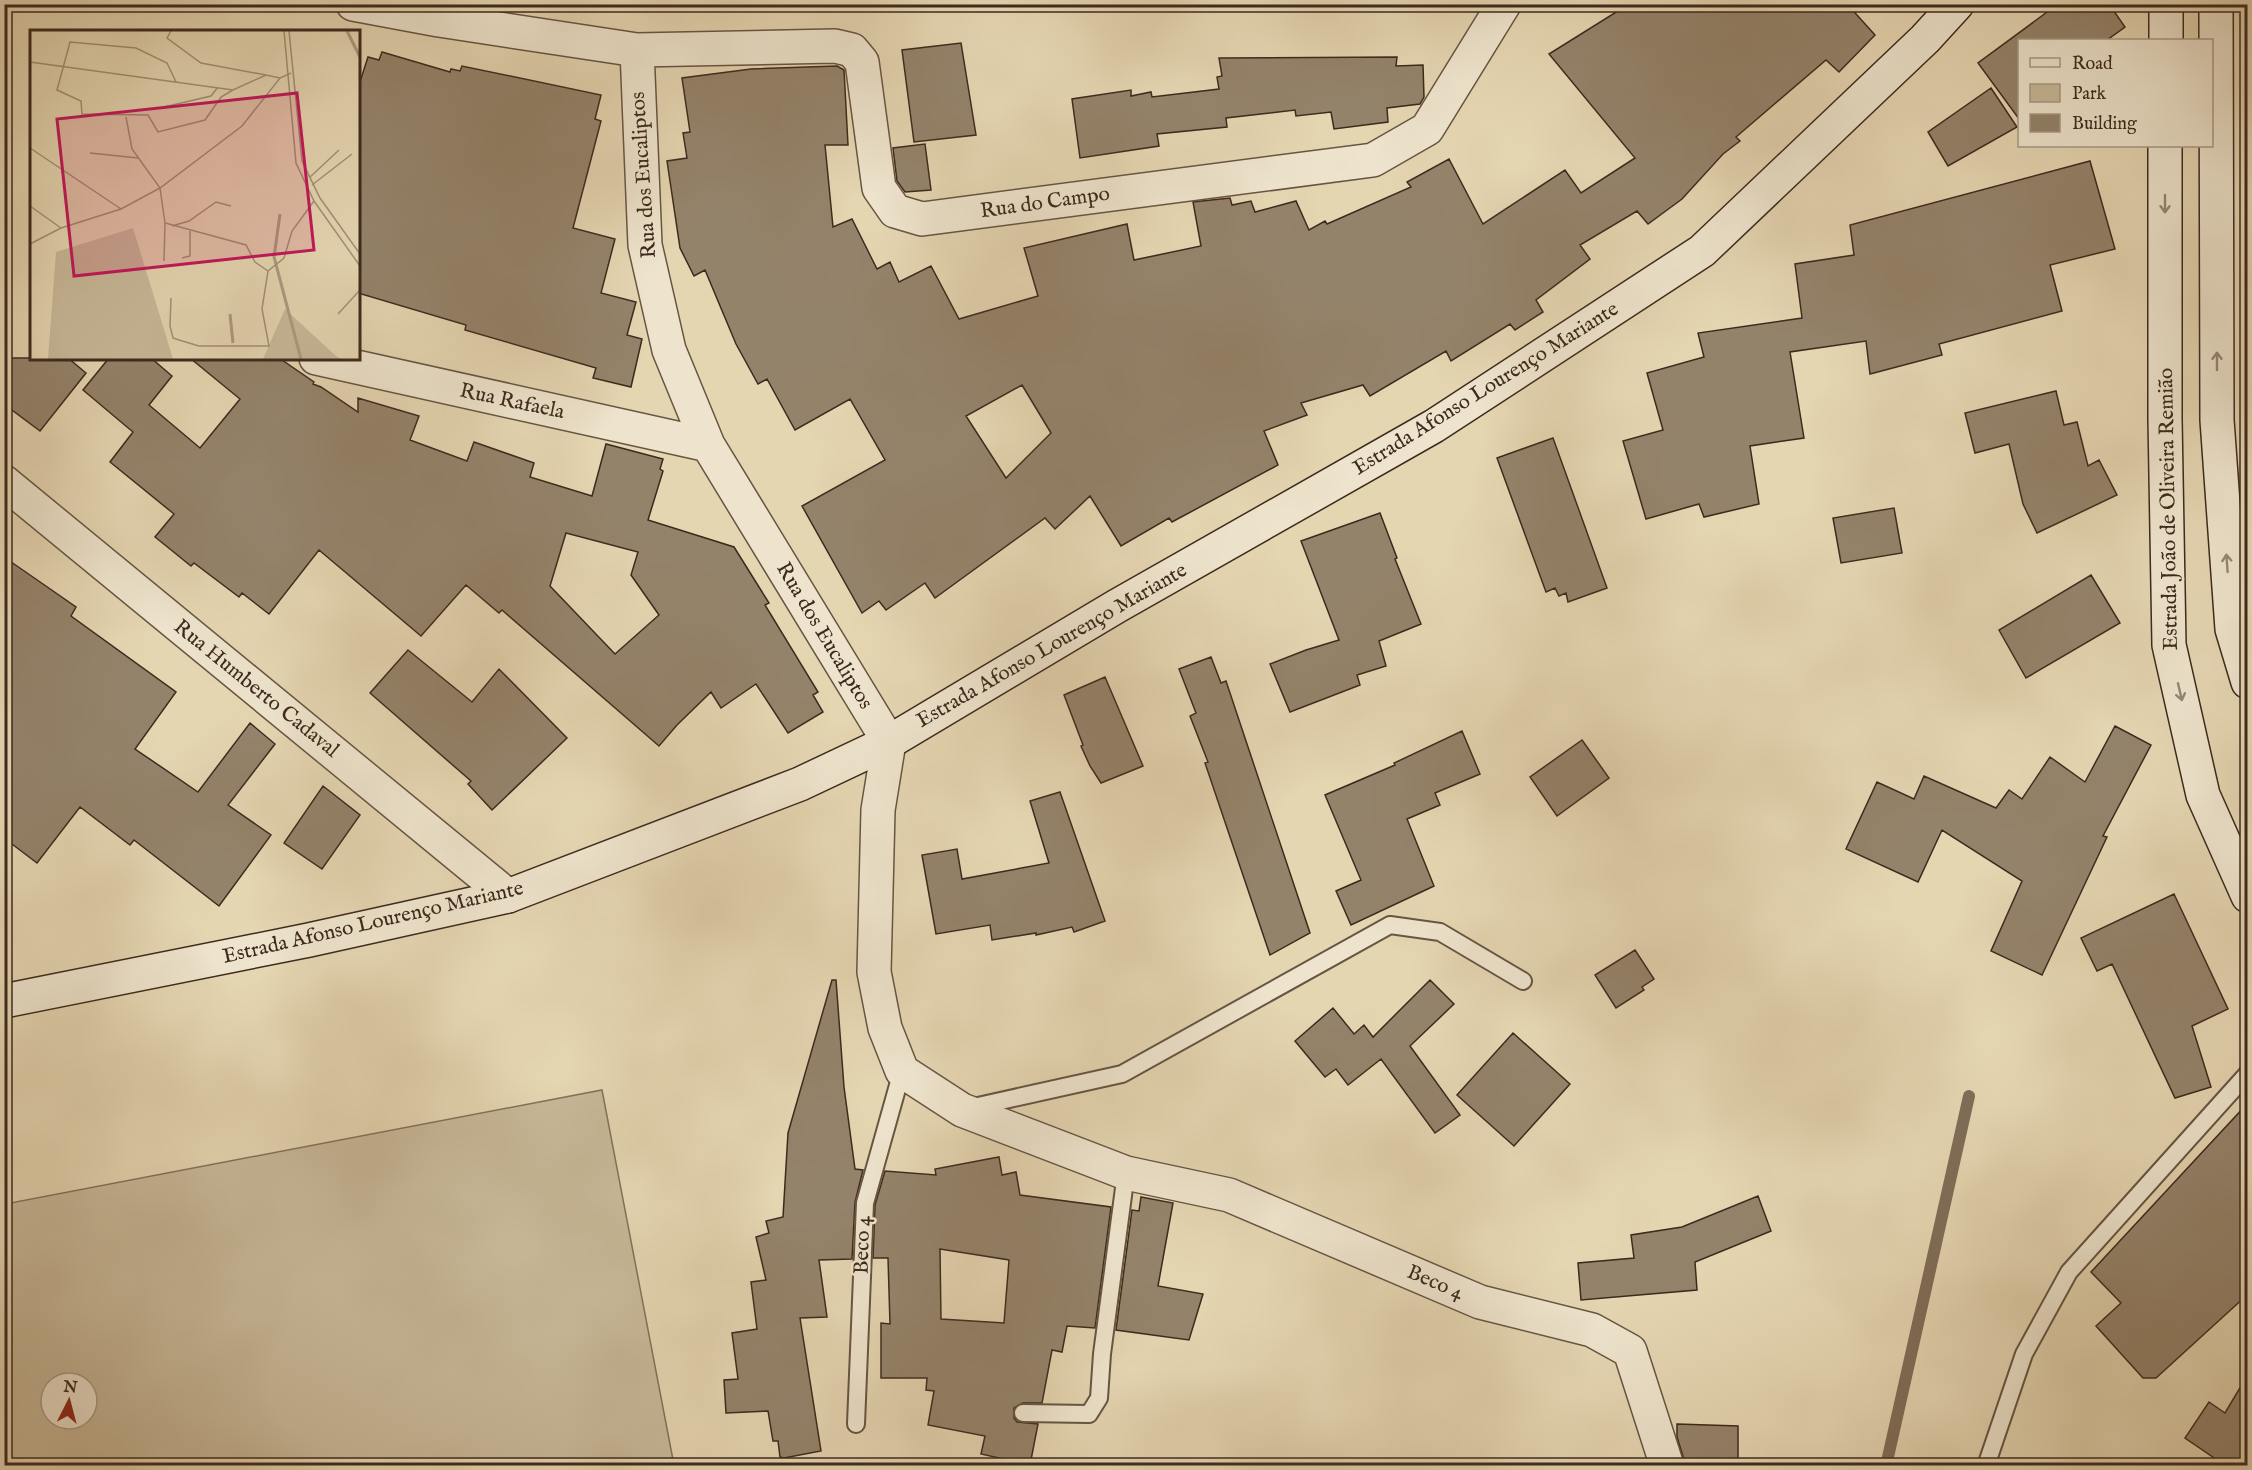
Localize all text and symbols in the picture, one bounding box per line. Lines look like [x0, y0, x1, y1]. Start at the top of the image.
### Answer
inset map [30, 30, 360, 360]
legend [2018, 39, 2213, 147]
text: Road [2072, 53, 2113, 76]
text: Park [2072, 83, 2107, 106]
street label: Rua dos Eucaliptos [625, 91, 663, 259]
text: Building [2072, 113, 2137, 136]
street label: Rua do Campo [978, 181, 1112, 225]
one-way arrow [2159, 193, 2171, 213]
street label: Estrada Afonso Lourenço Mariante [1348, 296, 1624, 482]
one-way arrow [2211, 352, 2223, 372]
street label: Estrada João de Oliveira Remião [2153, 367, 2185, 651]
street label: Rua Rafaela [457, 378, 568, 426]
one-way arrow [2222, 554, 2233, 574]
street label: Rua dos Eucaliptos [769, 557, 879, 715]
street label: Estrada Afonso Lourenço Mariante [912, 557, 1192, 735]
street label: Rua Humberto Cadaval [168, 614, 344, 764]
one-way arrow [2175, 682, 2186, 701]
street label: Estrada Afonso Lourenço Mariante [220, 875, 526, 971]
street label: Beco 4 [848, 1214, 878, 1275]
street label: Beco 4 [1403, 1259, 1468, 1307]
north arrow [39, 1371, 99, 1431]
text: N [61, 1377, 78, 1399]

